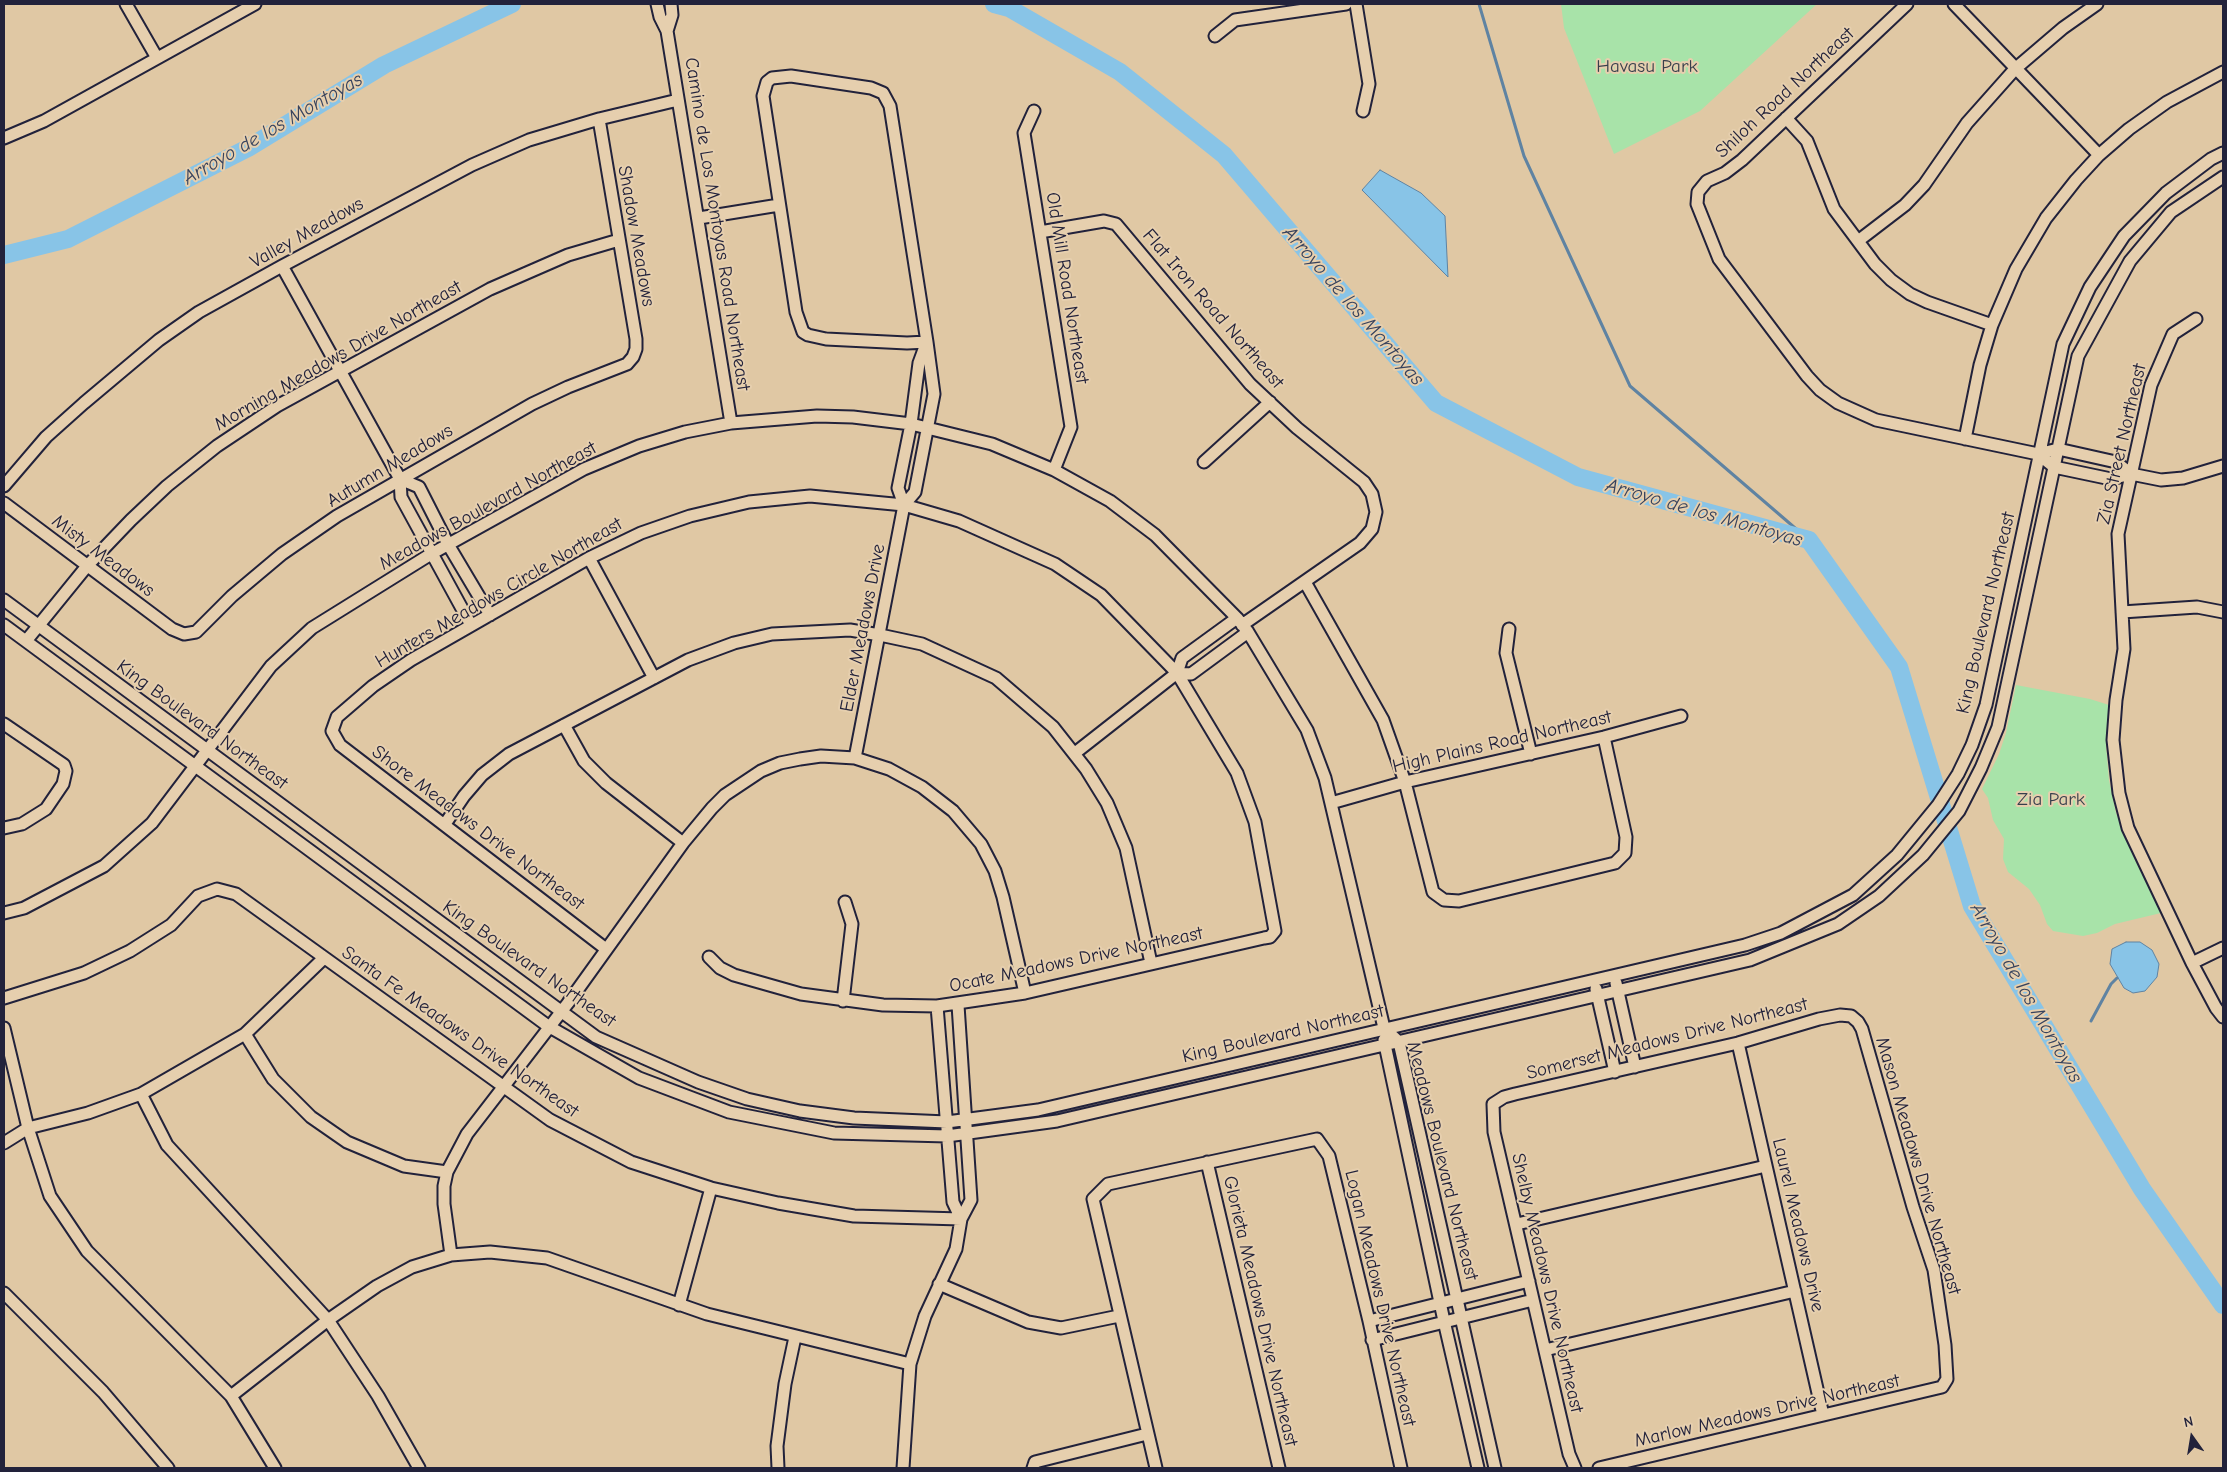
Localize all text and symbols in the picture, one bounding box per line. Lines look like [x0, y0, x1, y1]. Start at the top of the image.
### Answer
street label: Shiloh Road Northeast [1711, 23, 1859, 163]
street label: Camino de Los Montoyas Road Northeast [679, 56, 755, 392]
park label: Havasu Park [1596, 56, 1698, 78]
water label: Arroyo de los Montoyas [179, 68, 367, 190]
street label: Shadow Meadows [612, 164, 660, 308]
street label: Old Mill Road Northeast [1041, 191, 1093, 385]
street label: Valley Meadows [246, 192, 368, 274]
water label: Arroyo de los Montoyas [1277, 221, 1429, 391]
street label: Flat Iron Road Northeast [1137, 225, 1289, 393]
street label: Morning Meadows Drive Northeast [210, 276, 466, 436]
street label: Zia Street Northeast [2092, 362, 2152, 526]
street label: Autumn Meadows [323, 419, 457, 513]
street label: Meadows Boulevard Northeast [375, 437, 601, 575]
water label: Arroyo de los Montoyas [1603, 473, 1805, 553]
street label: Misty Meadows [47, 510, 159, 602]
street label: King Boulevard Northeast [1952, 510, 2020, 716]
street label: Hunters Meadows Circle Northeast [371, 513, 627, 673]
street label: Elder Meadows Drive [836, 542, 890, 714]
street label: King Boulevard Northeast [112, 655, 292, 795]
street label: High Plains Road Northeast [1390, 706, 1614, 778]
street label: Shore Meadows Drive Northeast [367, 741, 589, 915]
park label: Zia Park [2017, 789, 2085, 811]
street label: King Boulevard Northeast [438, 896, 620, 1032]
water label: Arroyo de los Montoyas [1965, 899, 2087, 1087]
street label: Ocate Meadows Drive Northeast [947, 922, 1205, 998]
street label: Santa Fe Meadows Drive Northeast [337, 941, 583, 1123]
street label: Somerset Meadows Drive Northeast [1524, 993, 1810, 1085]
street label: King Boulevard Northeast [1180, 1000, 1386, 1068]
street label: Mason Meadows Drive Northeast [1870, 1035, 1966, 1297]
street label: Meadows Boulevard Northeast [1401, 1039, 1483, 1283]
street label: Laurel Meadows Drive [1767, 1136, 1829, 1314]
street label: Shelby Meadows Drive Northeast [1506, 1151, 1588, 1415]
street label: Logan Meadows Drive Northeast [1339, 1168, 1421, 1428]
street label: Glorieta Meadows Drive Northeast [1218, 1174, 1302, 1448]
street label: Marlow Meadows Drive Northeast [1632, 1369, 1902, 1453]
north arrow [2167, 1412, 2217, 1462]
text: N [2182, 1413, 2195, 1431]

